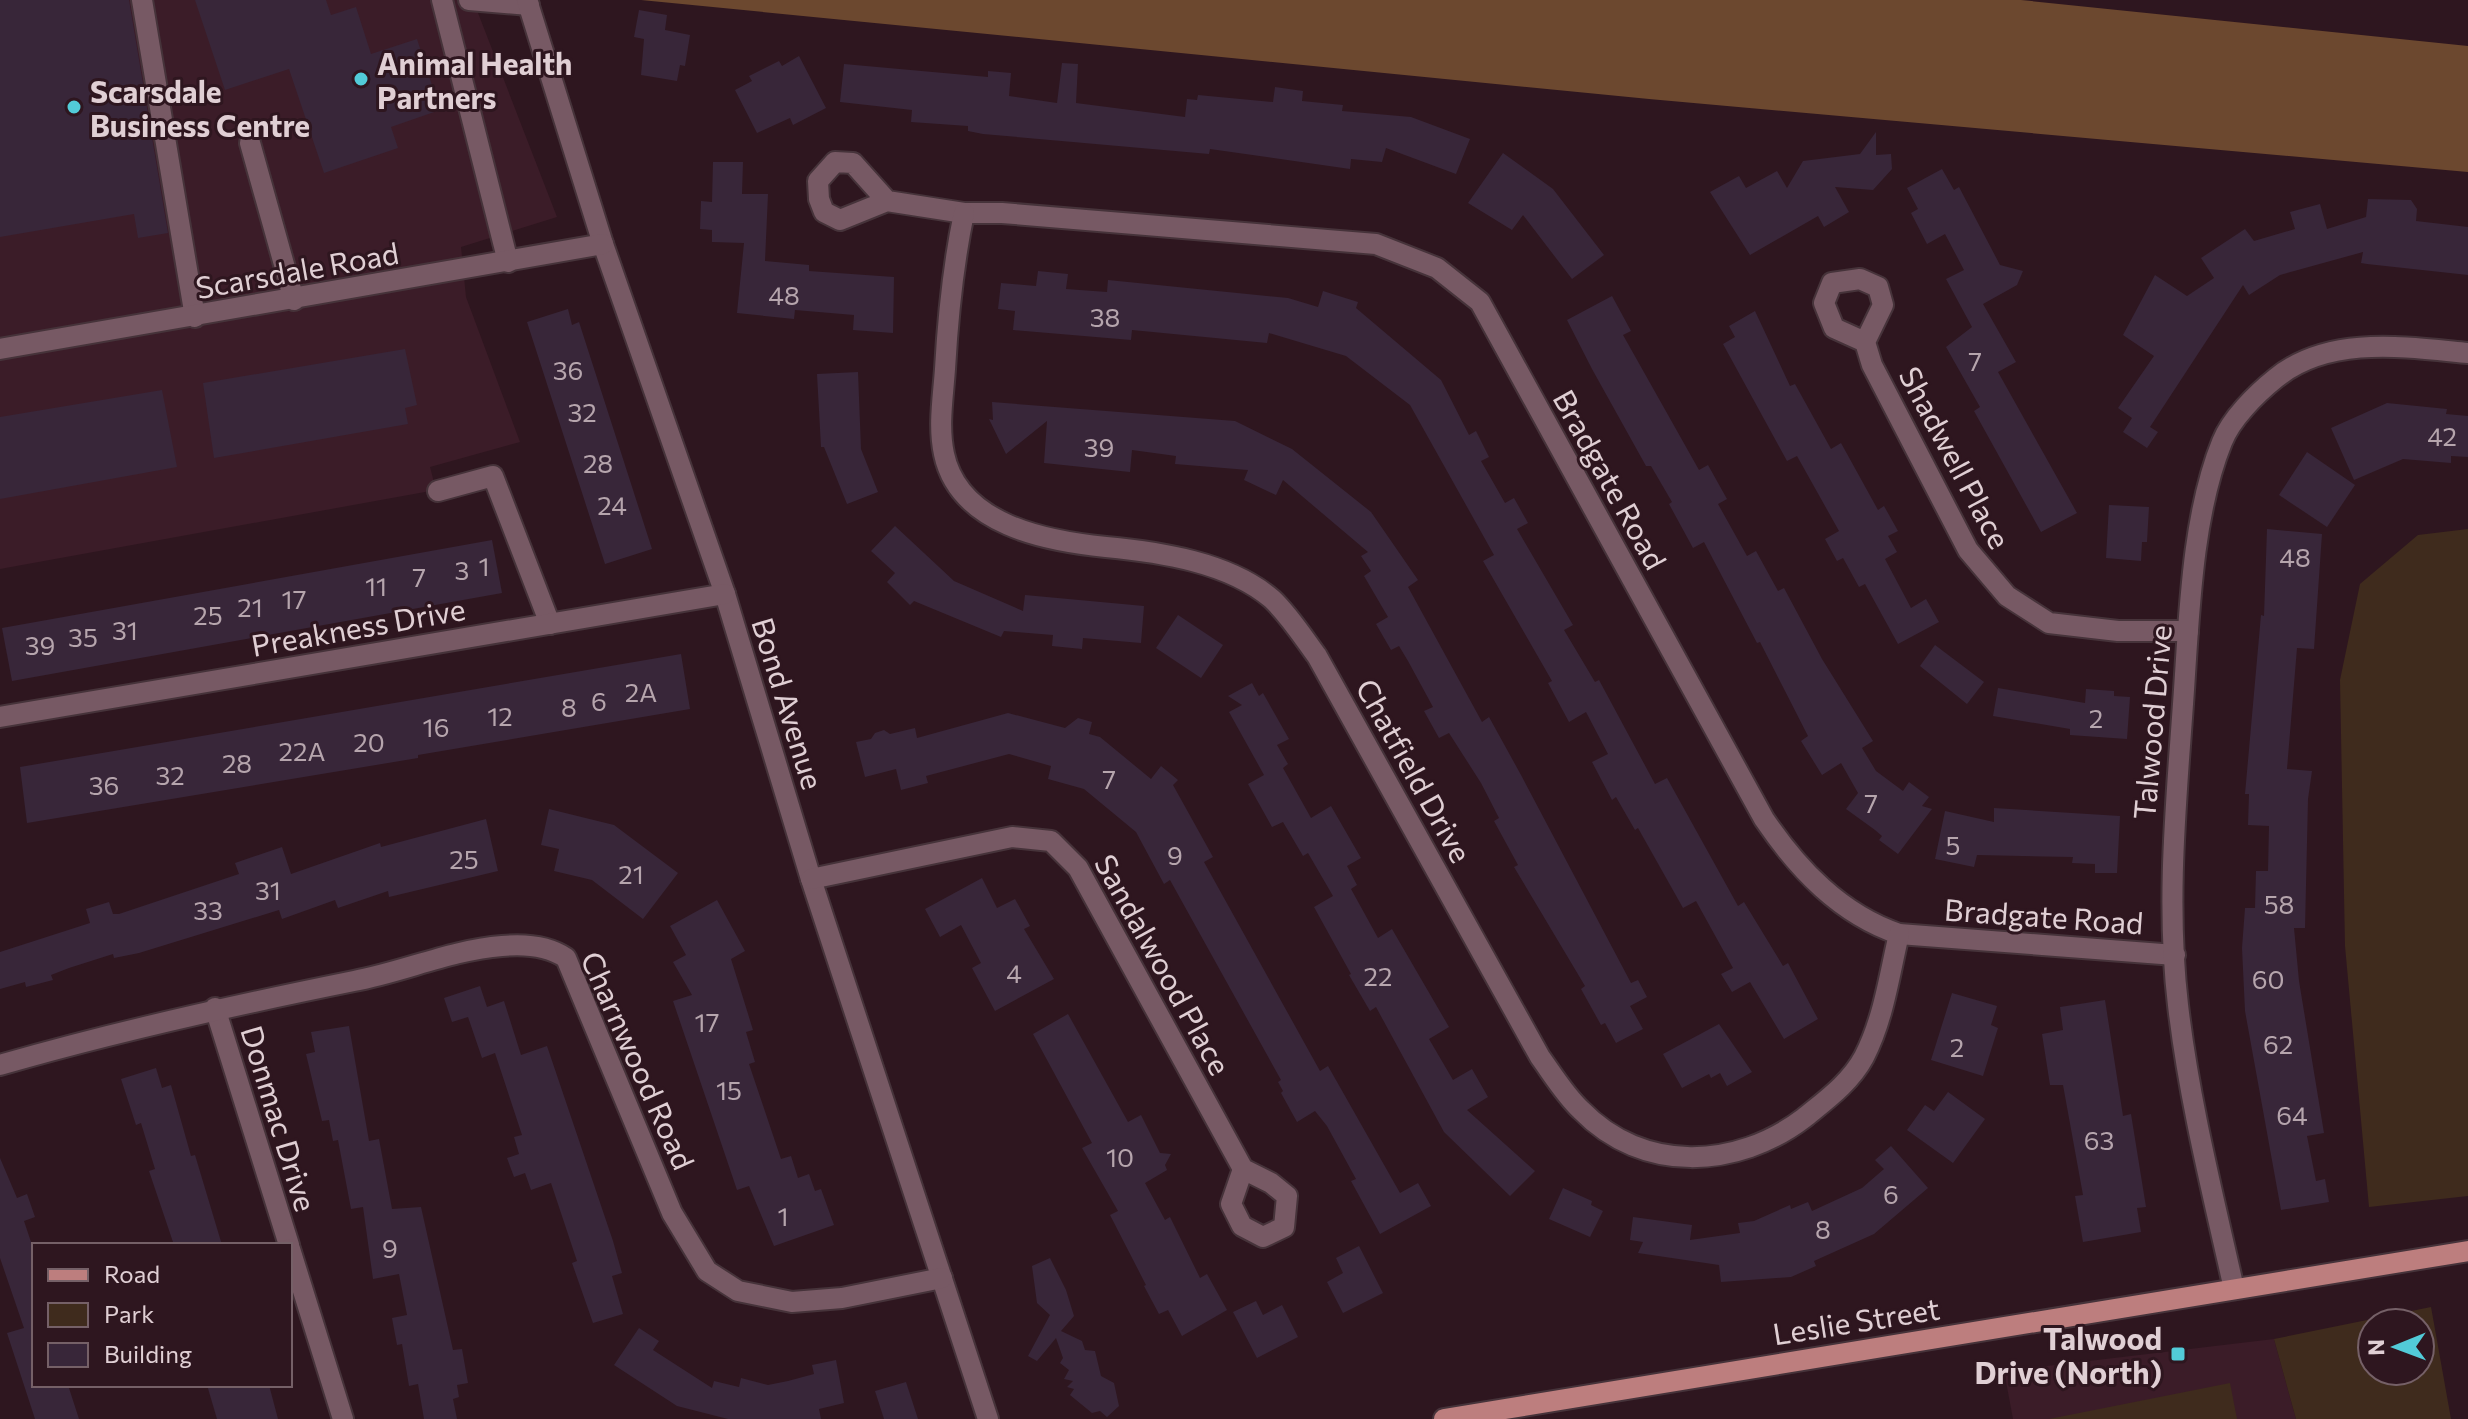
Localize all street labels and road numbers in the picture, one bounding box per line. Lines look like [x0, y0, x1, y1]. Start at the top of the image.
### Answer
street label: Scarsdale Road [193, 233, 401, 305]
street label: Shadwell Place [1893, 360, 2019, 554]
street label: Bradgate Road [1546, 383, 1676, 575]
street label: Preakness Drive [248, 589, 468, 663]
street label: Bond Avenue [745, 613, 833, 793]
street label: Talwood Drive [2124, 623, 2178, 821]
street label: Chatfield Drive [1349, 672, 1481, 868]
street label: Sandalwood Place [1088, 847, 1240, 1081]
street label: Bradgate Road [1943, 890, 2145, 940]
street label: Charnwood Road [574, 945, 704, 1175]
street label: Donmac Drive [234, 1021, 326, 1215]
street label: Leslie Street [1770, 1289, 1942, 1351]

